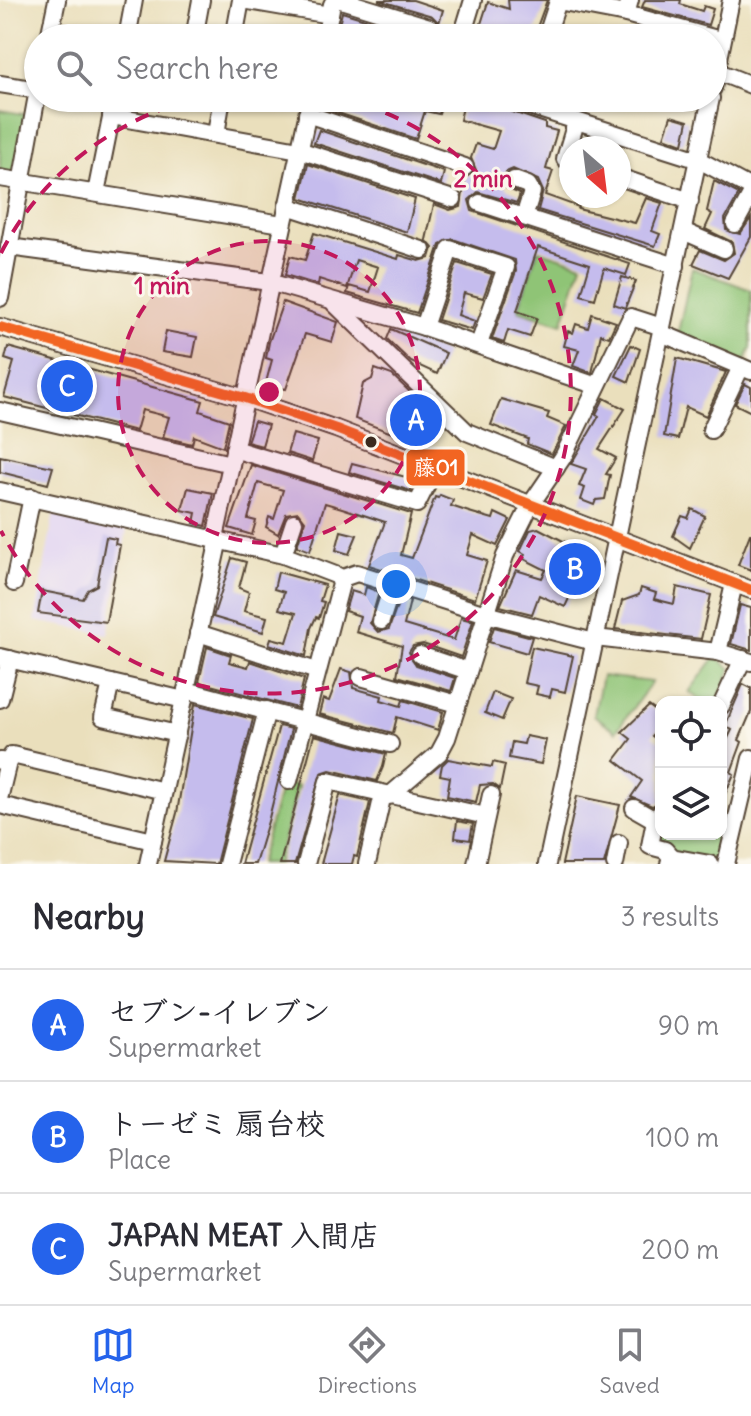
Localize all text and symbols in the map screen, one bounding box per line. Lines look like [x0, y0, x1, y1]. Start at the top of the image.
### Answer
search box [24, 24, 727, 112]
icon: search [52, 46, 96, 90]
text: Search here [116, 49, 279, 87]
north arrow [559, 136, 631, 208]
text: 2 min [453, 163, 513, 193]
text: 1 min [134, 270, 190, 300]
pin: C [41, 356, 93, 416]
centre of rings [255, 378, 283, 406]
pin: A [390, 390, 442, 450]
unlabelled marker [363, 434, 379, 450]
line badge: 藤01 [405, 448, 466, 487]
text: 藤01 [413, 453, 459, 481]
pin: B [549, 539, 601, 599]
your location [376, 564, 416, 604]
map controls [655, 696, 727, 840]
button: locate [655, 696, 727, 768]
button: layers [655, 768, 727, 840]
text: Nearby [32, 895, 145, 938]
text: 3 results [621, 900, 719, 933]
text: セブン-イレブン [108, 992, 331, 1030]
text: A [50, 1009, 66, 1042]
text: 90 m [658, 1009, 719, 1042]
text: Supermarket [108, 1031, 261, 1064]
text: トーゼミ 扇台校 [108, 1104, 325, 1142]
text: B [49, 1121, 67, 1154]
text: 100 m [645, 1121, 719, 1154]
text: Place [108, 1143, 171, 1176]
text: JAPAN MEAT 入間店 [108, 1216, 380, 1254]
text: C [49, 1233, 67, 1266]
text: 200 m [642, 1233, 719, 1266]
text: Supermarket [108, 1255, 261, 1288]
tab: Map [91, 1323, 135, 1399]
tab: Directions [318, 1323, 417, 1399]
tab: Saved [599, 1323, 660, 1399]

